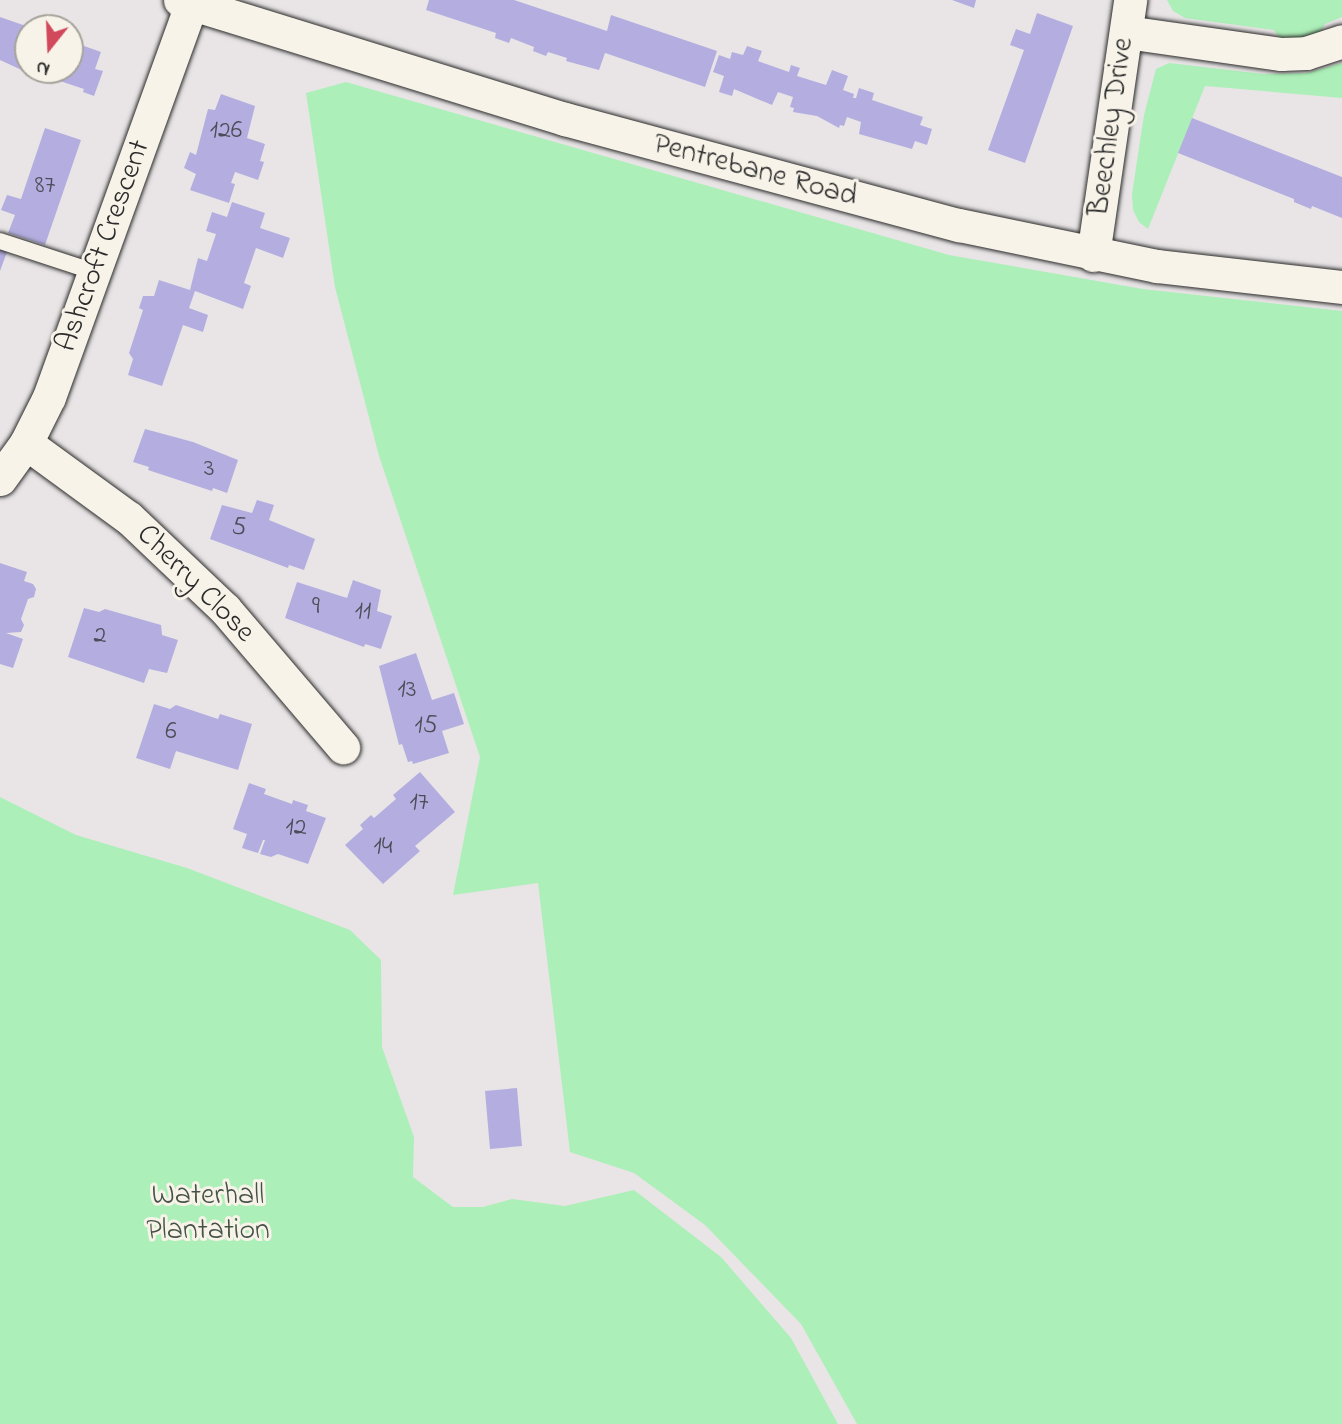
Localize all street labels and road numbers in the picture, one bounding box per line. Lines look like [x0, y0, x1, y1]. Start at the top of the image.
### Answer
street label: Beechley Drive [1082, 35, 1142, 219]
street label: Pentrebane Road [649, 126, 861, 216]
street label: Ashcroft Crescent [49, 135, 159, 357]
street label: Cherry Close [128, 517, 262, 651]

